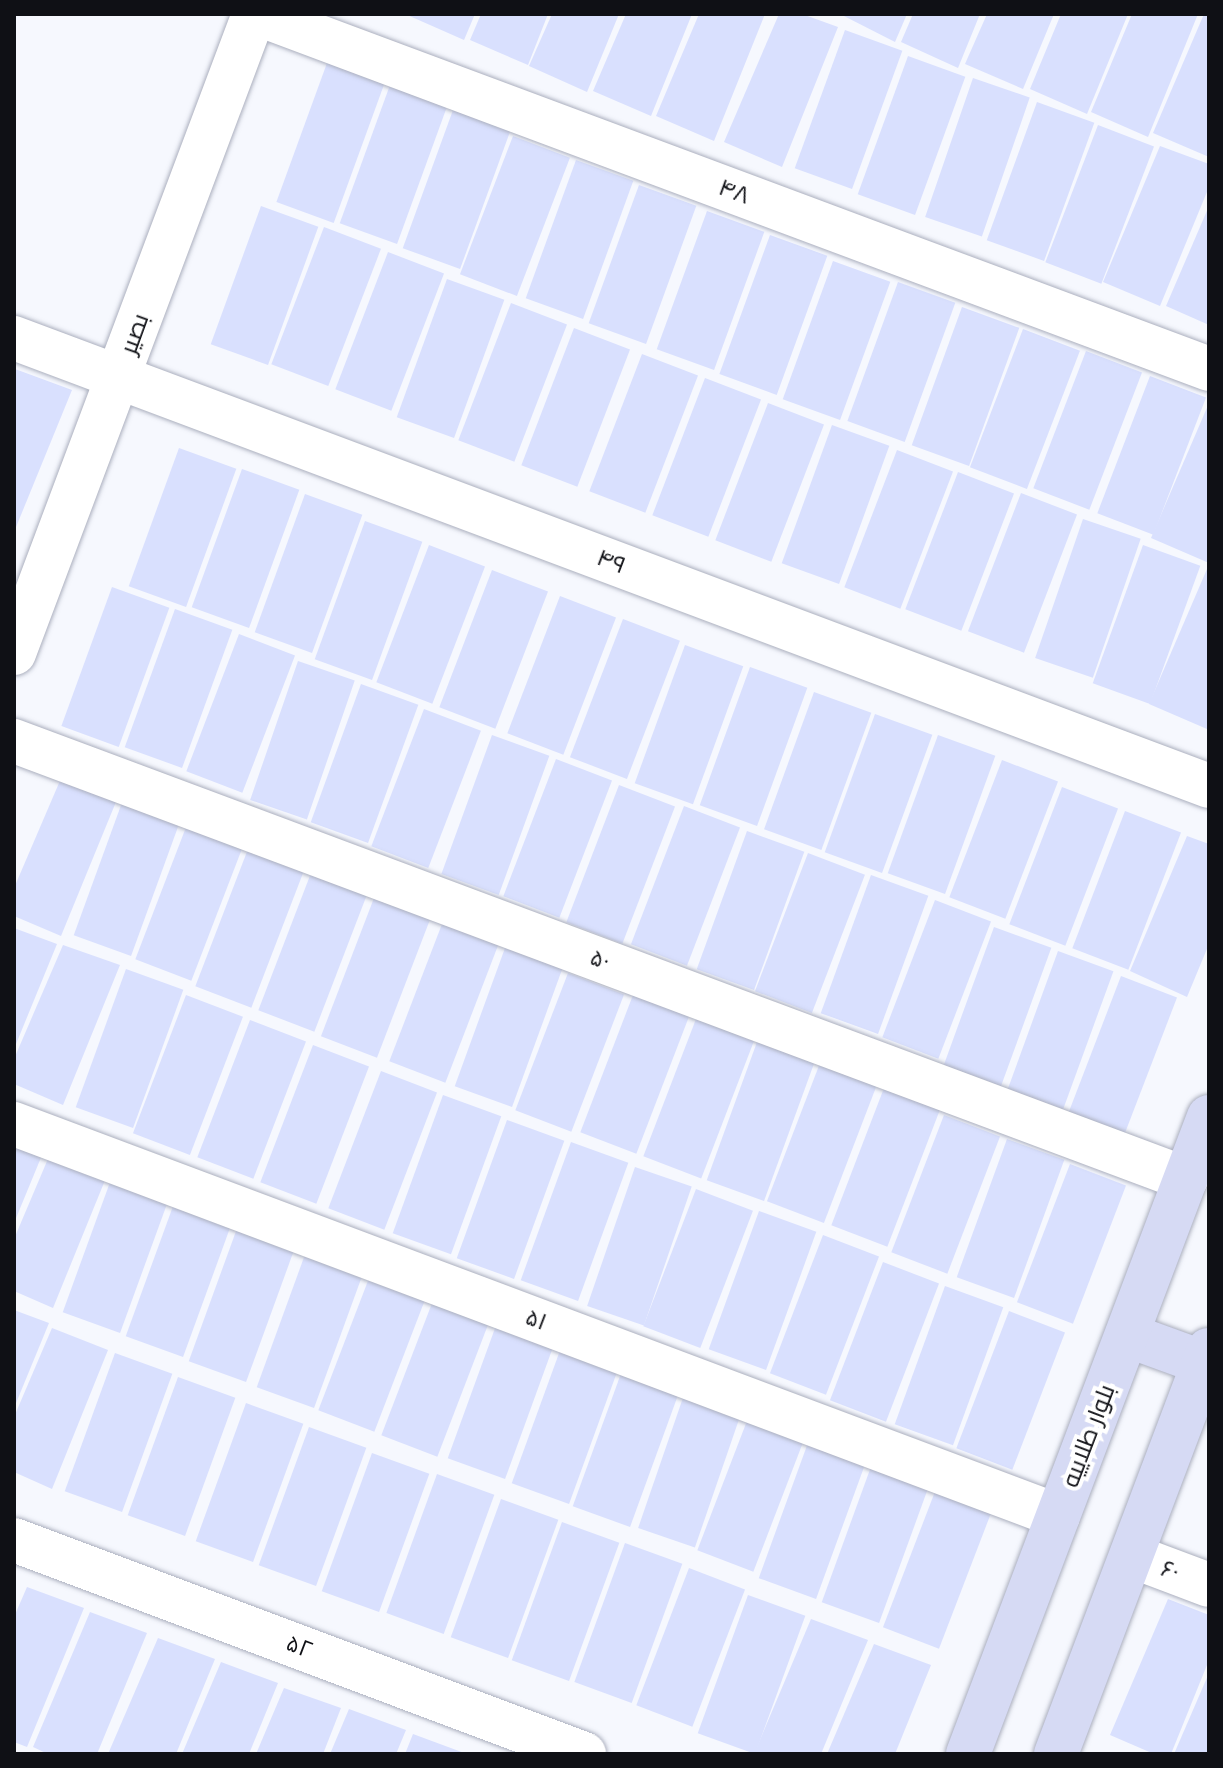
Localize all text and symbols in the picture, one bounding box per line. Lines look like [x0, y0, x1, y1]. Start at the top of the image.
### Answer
street label: ۴۸ [715, 173, 753, 211]
street label: بصیر [114, 310, 156, 358]
street label: ۴۹ [593, 543, 629, 581]
street label: ۵۰ [586, 943, 614, 977]
street label: ۵۱ [521, 1303, 551, 1337]
street label: بلوار طلاییه [1056, 1381, 1122, 1491]
street label: ۶۰ [1157, 1554, 1183, 1588]
street label: ۵۲ [282, 1629, 316, 1665]

